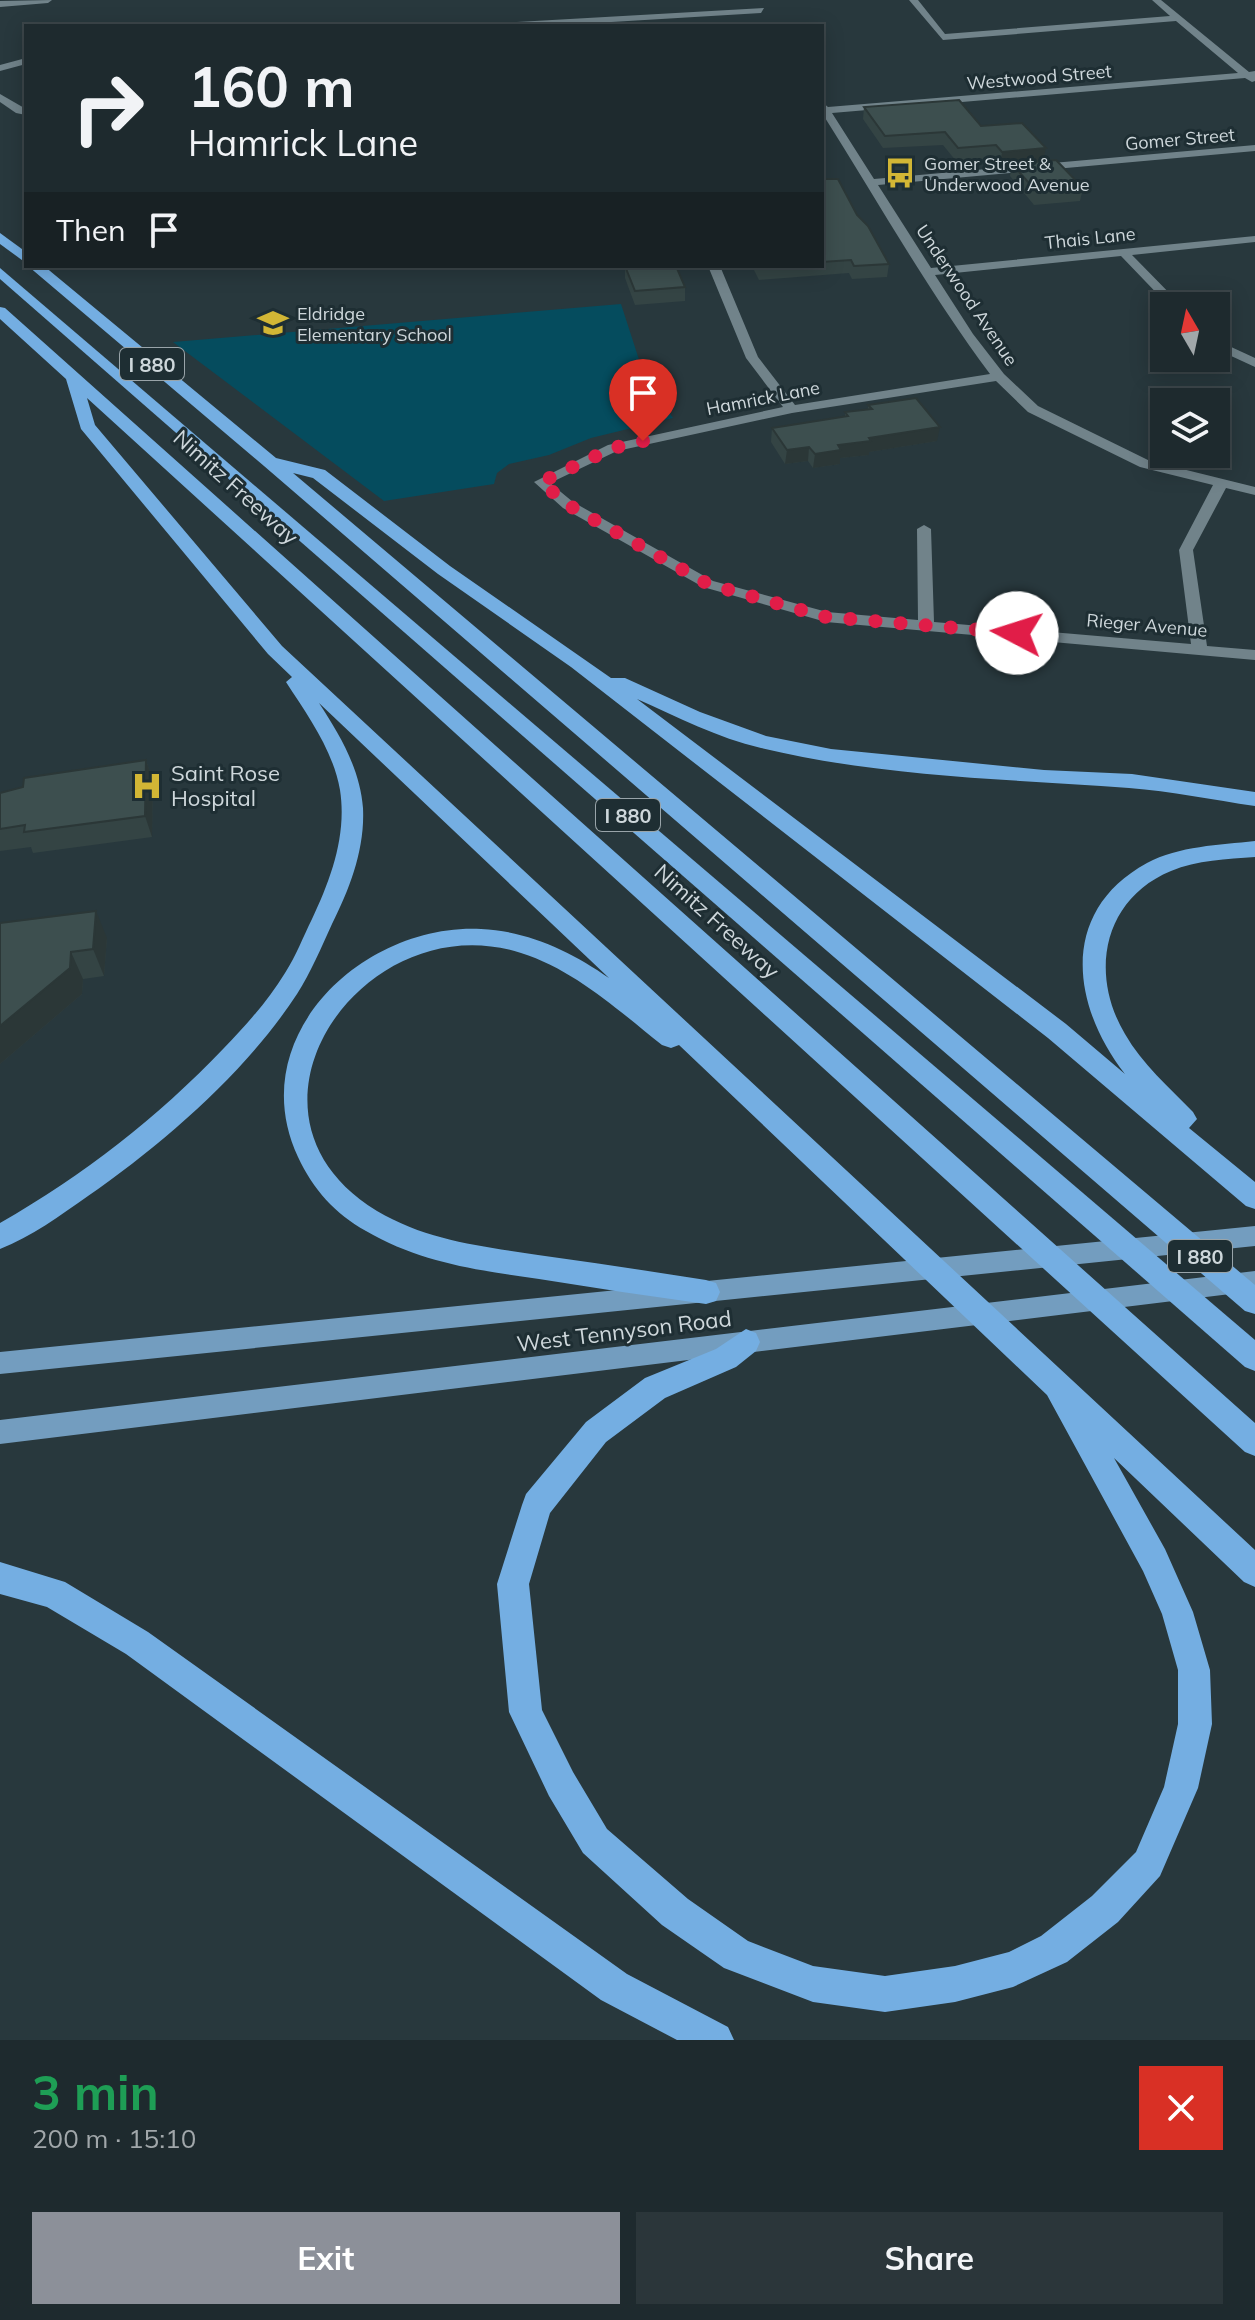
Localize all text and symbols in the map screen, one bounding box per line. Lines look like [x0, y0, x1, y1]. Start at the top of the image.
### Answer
text: 160 m [188, 51, 355, 121]
icon: right [56, 56, 160, 160]
street label: Westwood Street [966, 59, 1112, 95]
text: Hamrick Lane [188, 120, 418, 165]
street label: Gomer Street [1124, 123, 1236, 155]
place label: Gomer Street & Underwood Avenue [924, 152, 1090, 196]
bus stop icon: Gomer Street & Underwood Avenue [883, 156, 917, 190]
icon: arrive [142, 208, 186, 252]
text: Then [56, 211, 126, 249]
street label: Underwood Avenue [911, 220, 1023, 370]
street label: Thais Lane [1044, 222, 1136, 254]
north arrow [1150, 292, 1230, 372]
map controls [1150, 292, 1230, 468]
place label: Eldridge Elementary School [297, 302, 452, 346]
school or university icon: Eldridge Elementary School [256, 306, 290, 340]
road number: I 880 [120, 348, 184, 380]
pin [609, 359, 677, 441]
icon: arrive [621, 371, 665, 415]
street label: Hamrick Lane [704, 376, 822, 420]
button: layers [1150, 388, 1230, 468]
street label: Nimitz Freeway [168, 424, 305, 551]
position arrow [975, 591, 1059, 675]
street label: Rieger Avenue [1086, 608, 1208, 642]
place label: Saint Rose Hospital [171, 759, 280, 812]
hospital icon: Saint Rose Hospital [130, 769, 164, 803]
road number: I 880 [596, 799, 660, 831]
street label: Nimitz Freeway [649, 858, 786, 985]
road number: I 880 [1168, 1240, 1232, 1272]
street label: West Tennyson Road [515, 1304, 733, 1358]
text: 3 min [32, 2062, 159, 2122]
button: close [1139, 2066, 1223, 2150]
text: 200 m · 15:10 [32, 2122, 196, 2155]
button: Exit [32, 2212, 620, 2304]
button: Share [636, 2212, 1223, 2304]

